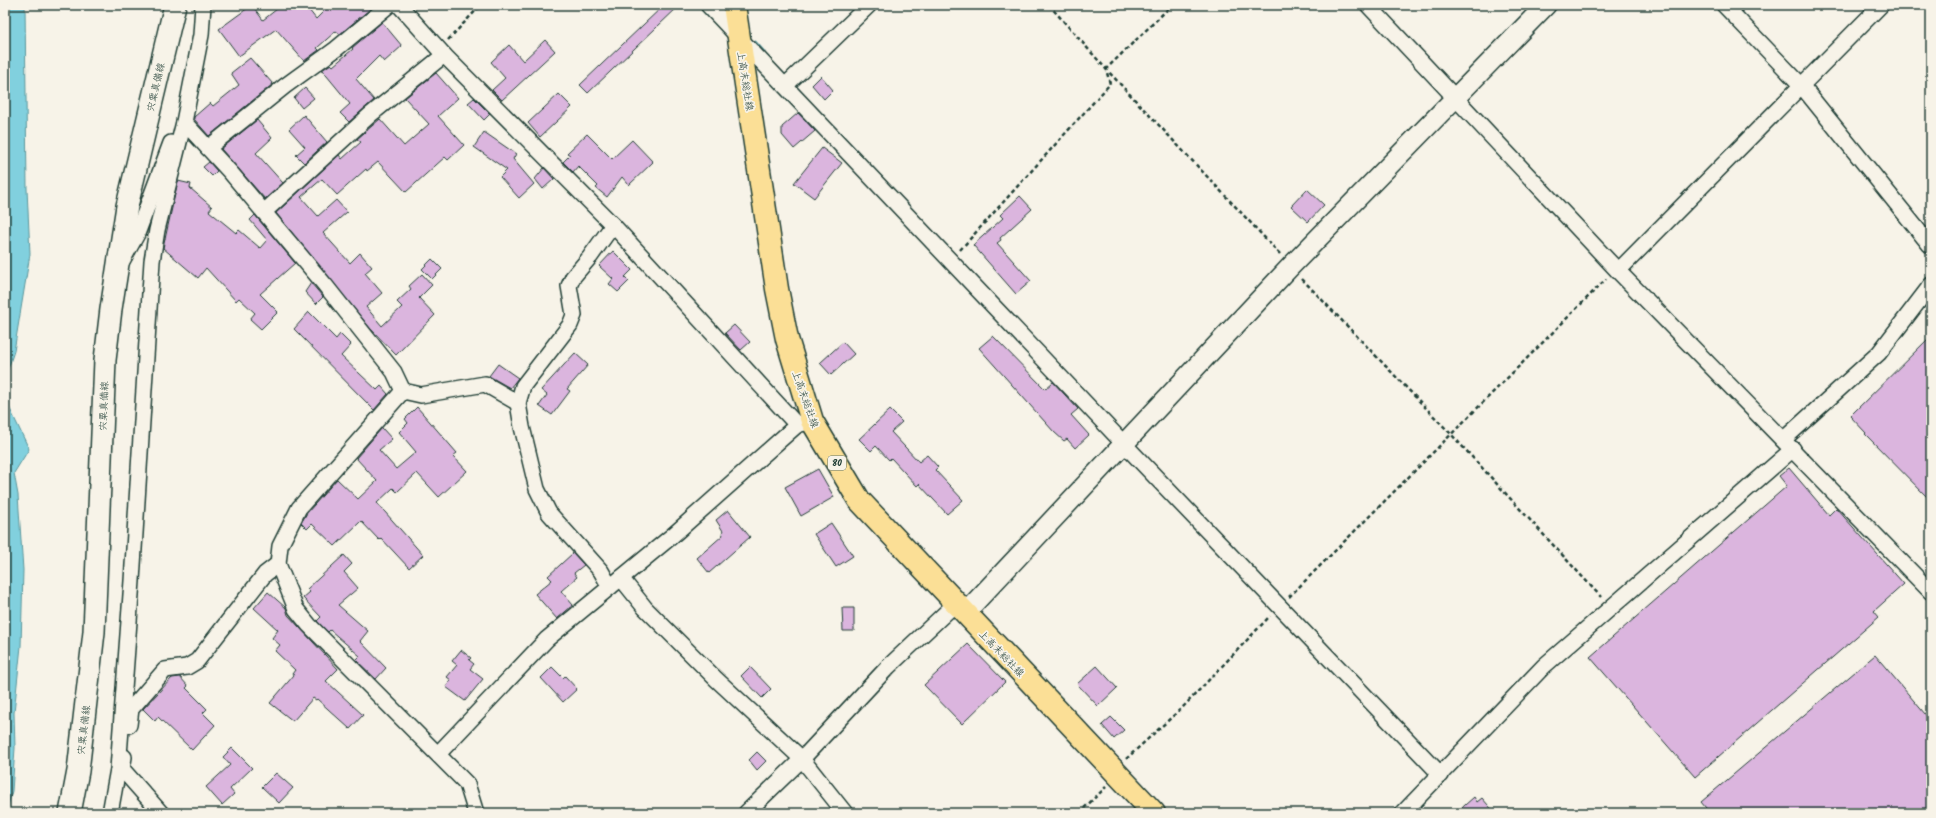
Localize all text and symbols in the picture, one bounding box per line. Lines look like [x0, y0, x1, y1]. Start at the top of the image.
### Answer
street label: 上高末総社線 [732, 50, 758, 112]
street label: 宍粟真備線 [143, 61, 169, 113]
street label: 上高末総社線 [787, 368, 823, 430]
street label: 宍粟真備線 [95, 381, 113, 431]
road number: 80 [828, 456, 846, 470]
street label: 上高末総社線 [975, 627, 1028, 681]
street label: 宍粟真備線 [73, 704, 95, 756]

